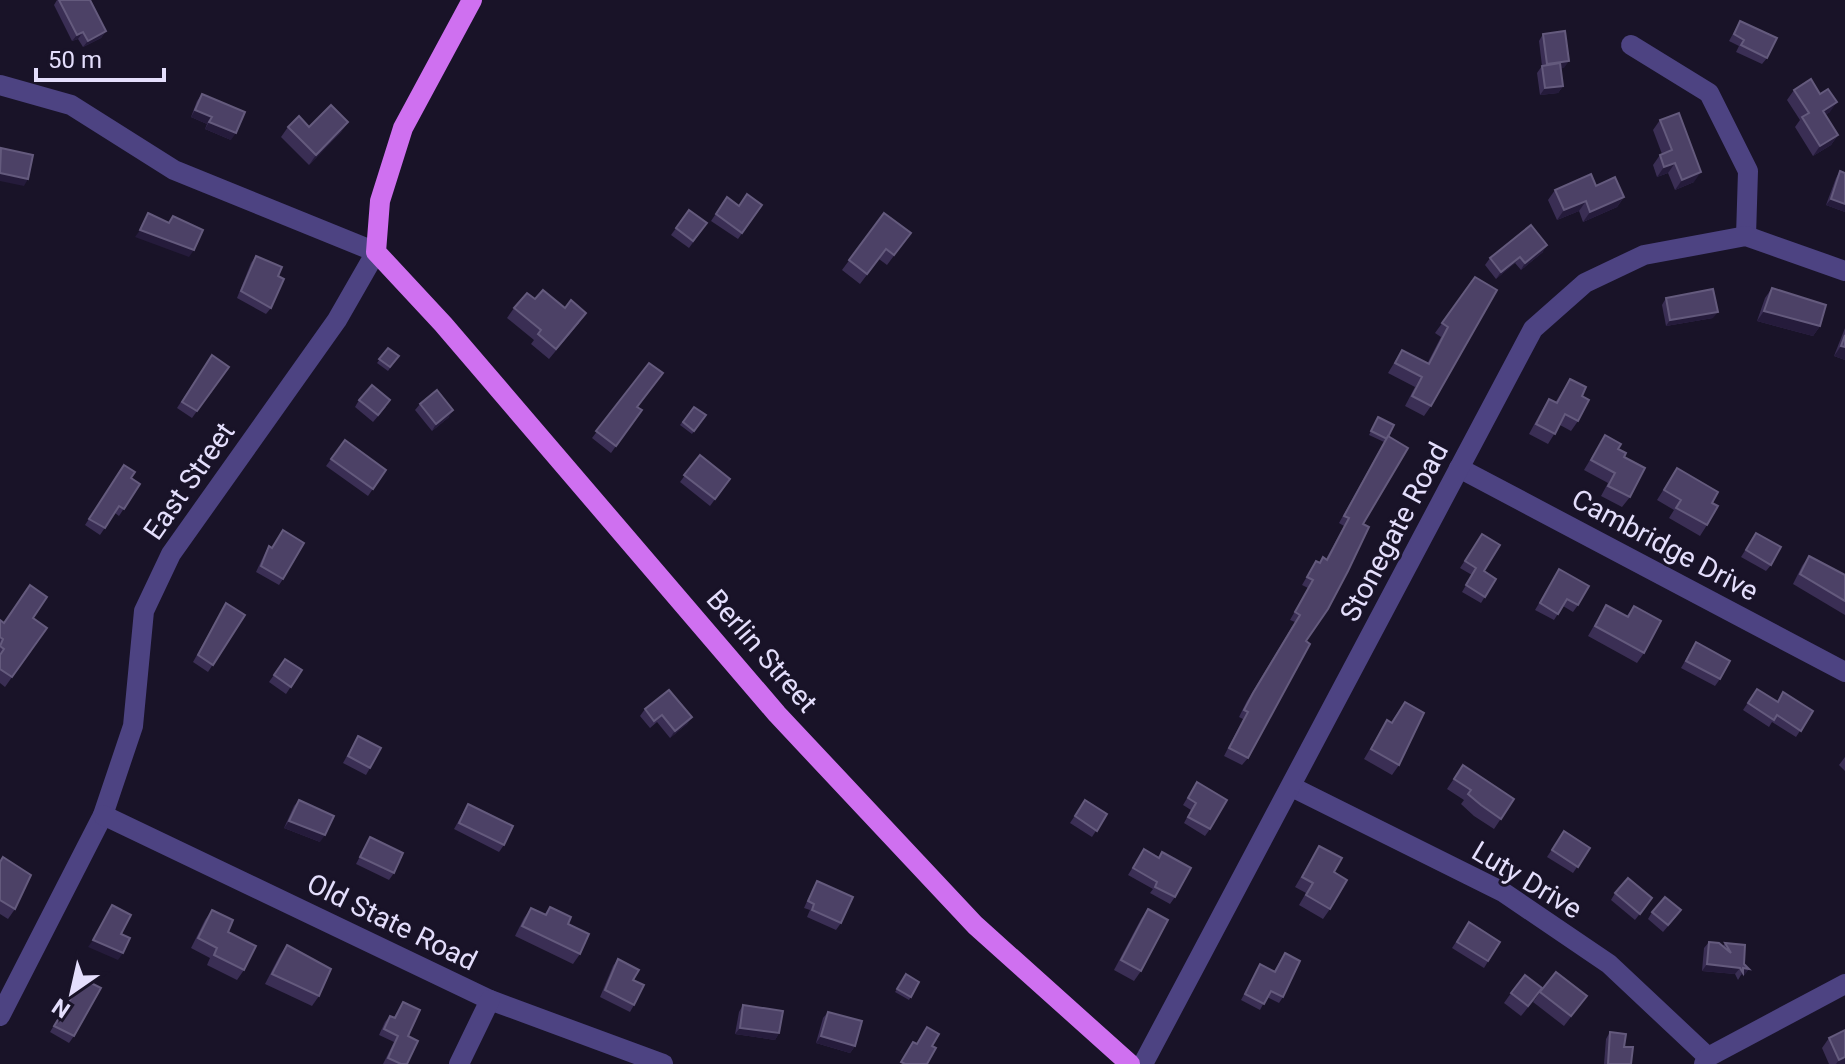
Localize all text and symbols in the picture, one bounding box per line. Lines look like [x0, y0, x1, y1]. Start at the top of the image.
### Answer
scale bar [36, 32, 164, 82]
text: 50 m [48, 46, 102, 74]
street label: East Street [137, 416, 241, 546]
street label: Stonegate Road [1333, 437, 1455, 627]
street label: Cambridge Drive [1566, 482, 1764, 608]
street label: Berlin Street [700, 583, 824, 719]
street label: Luty Drive [1466, 834, 1588, 926]
street label: Old State Road [302, 867, 482, 977]
north arrow [32, 952, 112, 1032]
text: N [48, 993, 75, 1023]

